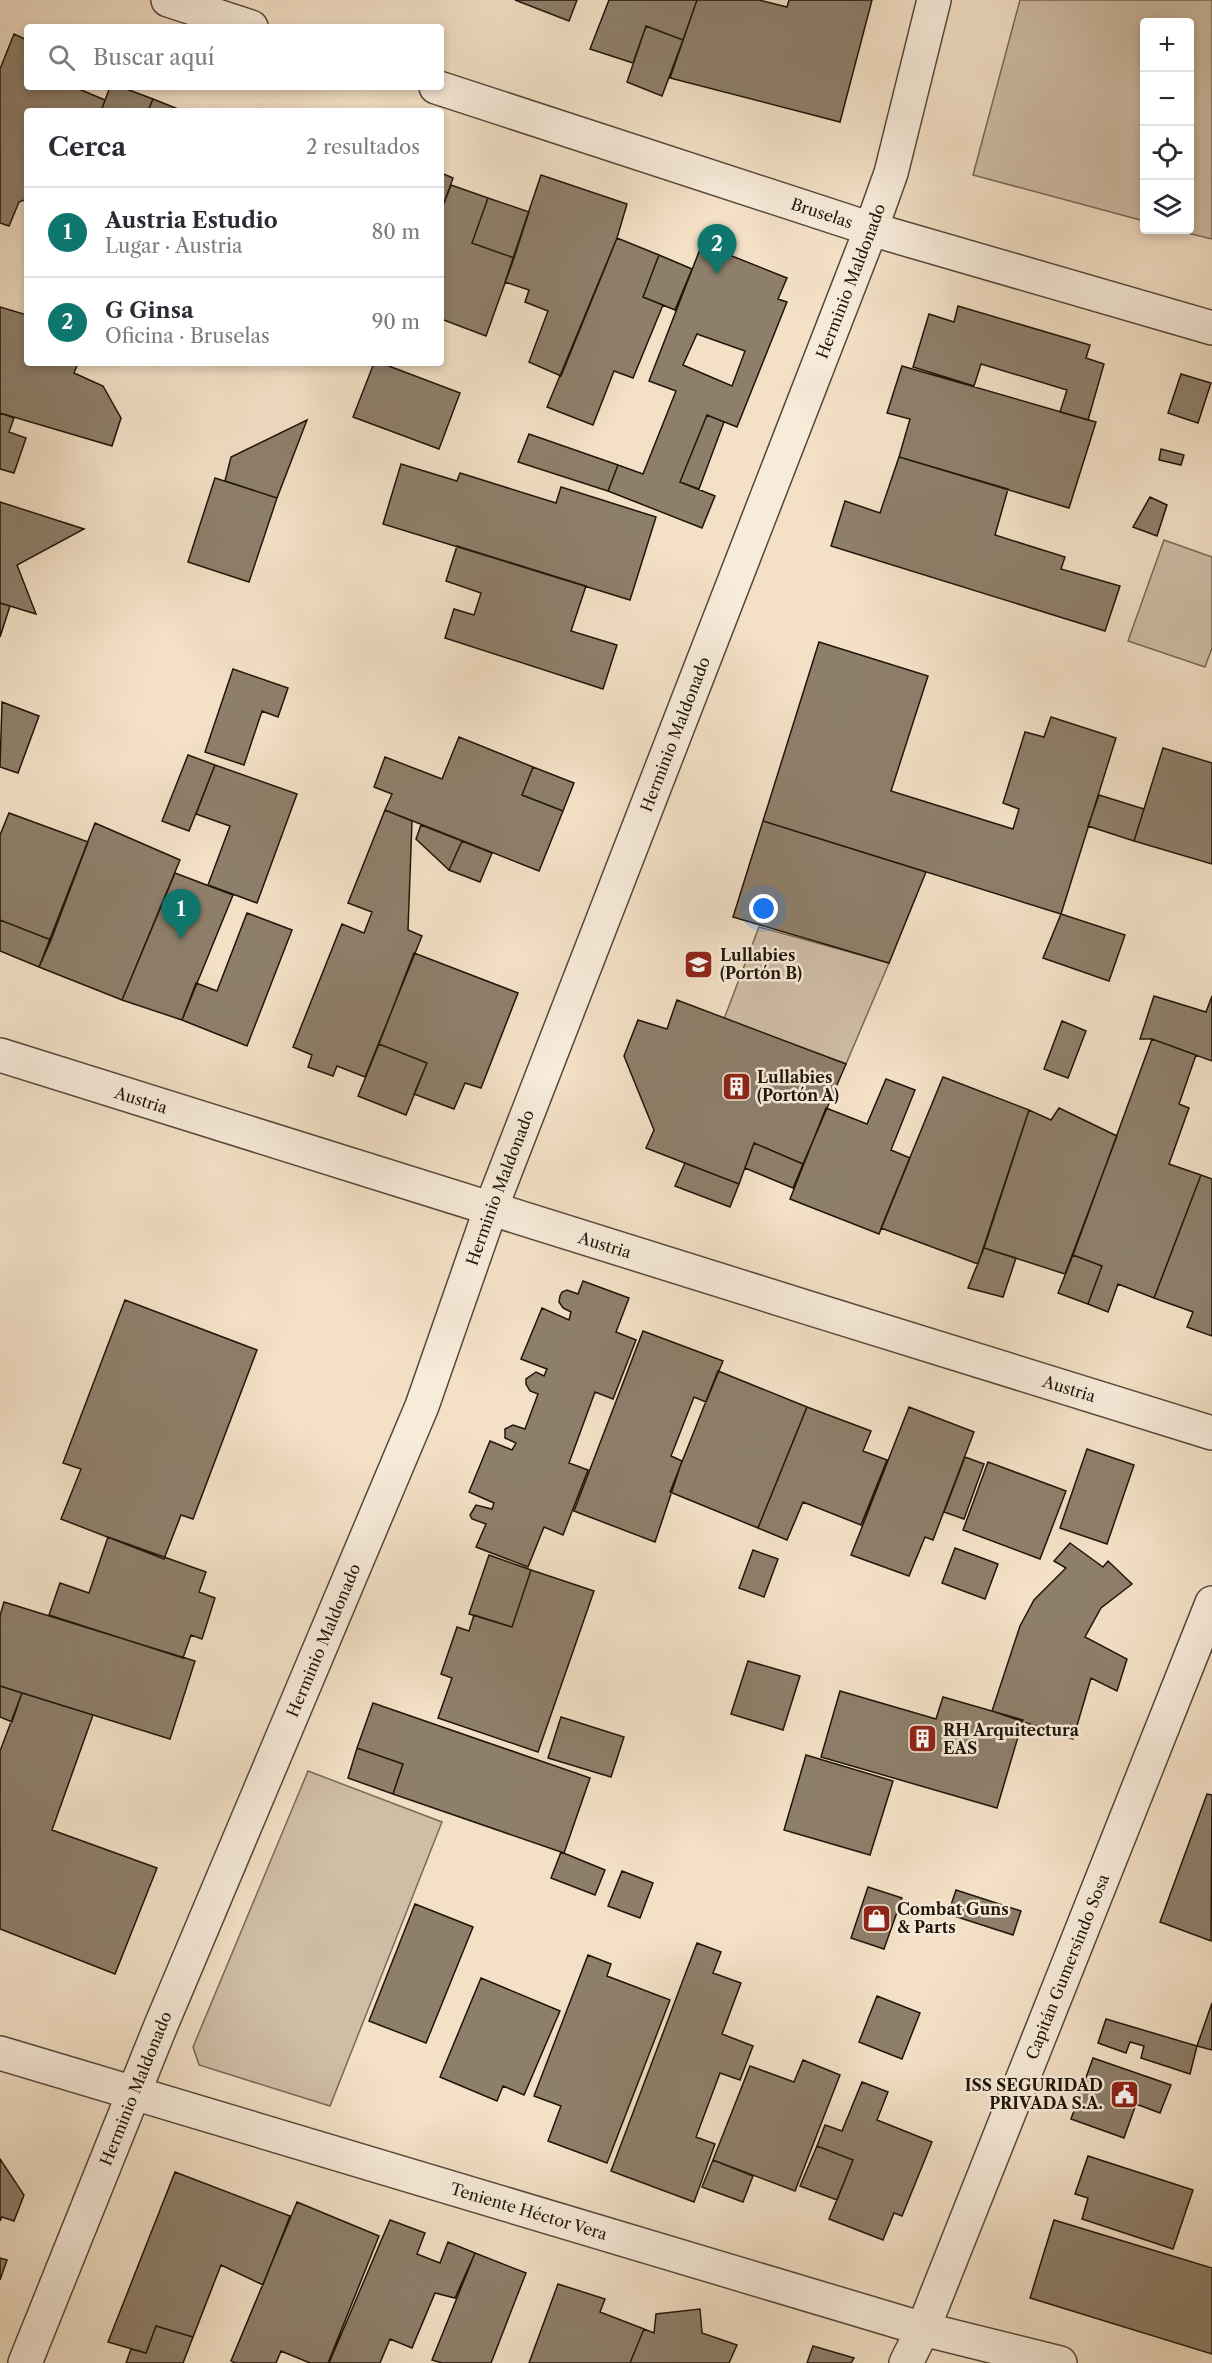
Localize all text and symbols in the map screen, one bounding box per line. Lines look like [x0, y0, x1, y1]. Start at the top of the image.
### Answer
map controls [1140, 18, 1194, 234]
button: + [1140, 18, 1194, 72]
search box [24, 24, 444, 90]
icon: search [45, 41, 78, 74]
text: Buscar aquí [93, 44, 215, 71]
button: − [1140, 72, 1194, 126]
button: locate [1140, 126, 1194, 180]
text: Cerca [48, 131, 126, 163]
text: 2 resultados [306, 135, 420, 159]
button: layers [1140, 180, 1194, 234]
street label: Bruselas [788, 194, 855, 232]
street label: Herminio Maldonado [812, 201, 889, 362]
text: Austria Estudio [105, 207, 278, 234]
text: 1 [63, 220, 72, 244]
text: 80 m [372, 220, 420, 244]
pin: 2 [698, 224, 736, 274]
text: Lugar · Austria [105, 234, 243, 258]
text: G Ginsa [105, 297, 194, 324]
text: 2 [62, 310, 73, 334]
text: 90 m [372, 310, 420, 334]
text: Oficina · Bruselas [105, 324, 270, 348]
street label: Herminio Maldonado [636, 654, 714, 815]
pin: 1 [162, 890, 201, 939]
your location [749, 894, 778, 923]
place label: Lullabies (Portón B) [720, 945, 802, 983]
school or university icon: Lullabies (Portón B) [683, 948, 715, 980]
place label: Lullabies (Portón A) [757, 1067, 839, 1105]
building icon: Lullabies (Portón A) [720, 1070, 752, 1102]
street label: Austria [111, 1082, 170, 1118]
street label: Herminio Maldonado [462, 1107, 538, 1268]
street label: Austria [575, 1227, 634, 1263]
street label: Austria [1039, 1371, 1098, 1406]
street label: Herminio Maldonado [282, 1560, 365, 1720]
place label: RH Arquitectura EAS [943, 1720, 1080, 1758]
building icon: RH Arquitectura EAS [906, 1723, 938, 1755]
street label: Capitán Gumersindo Sosa [1021, 1871, 1113, 2062]
place label: Combat Guns & Parts [897, 1899, 1009, 1937]
shop icon: Combat Guns & Parts [860, 1902, 892, 1934]
street label: Herminio Maldonado [95, 2008, 176, 2169]
place label: ISS SEGURIDAD PRIVADA S.A. [965, 2075, 1103, 2113]
public building icon: ISS SEGURIDAD PRIVADA S.A. [1108, 2078, 1140, 2110]
street label: Teniente Héctor Vera [448, 2178, 610, 2244]

